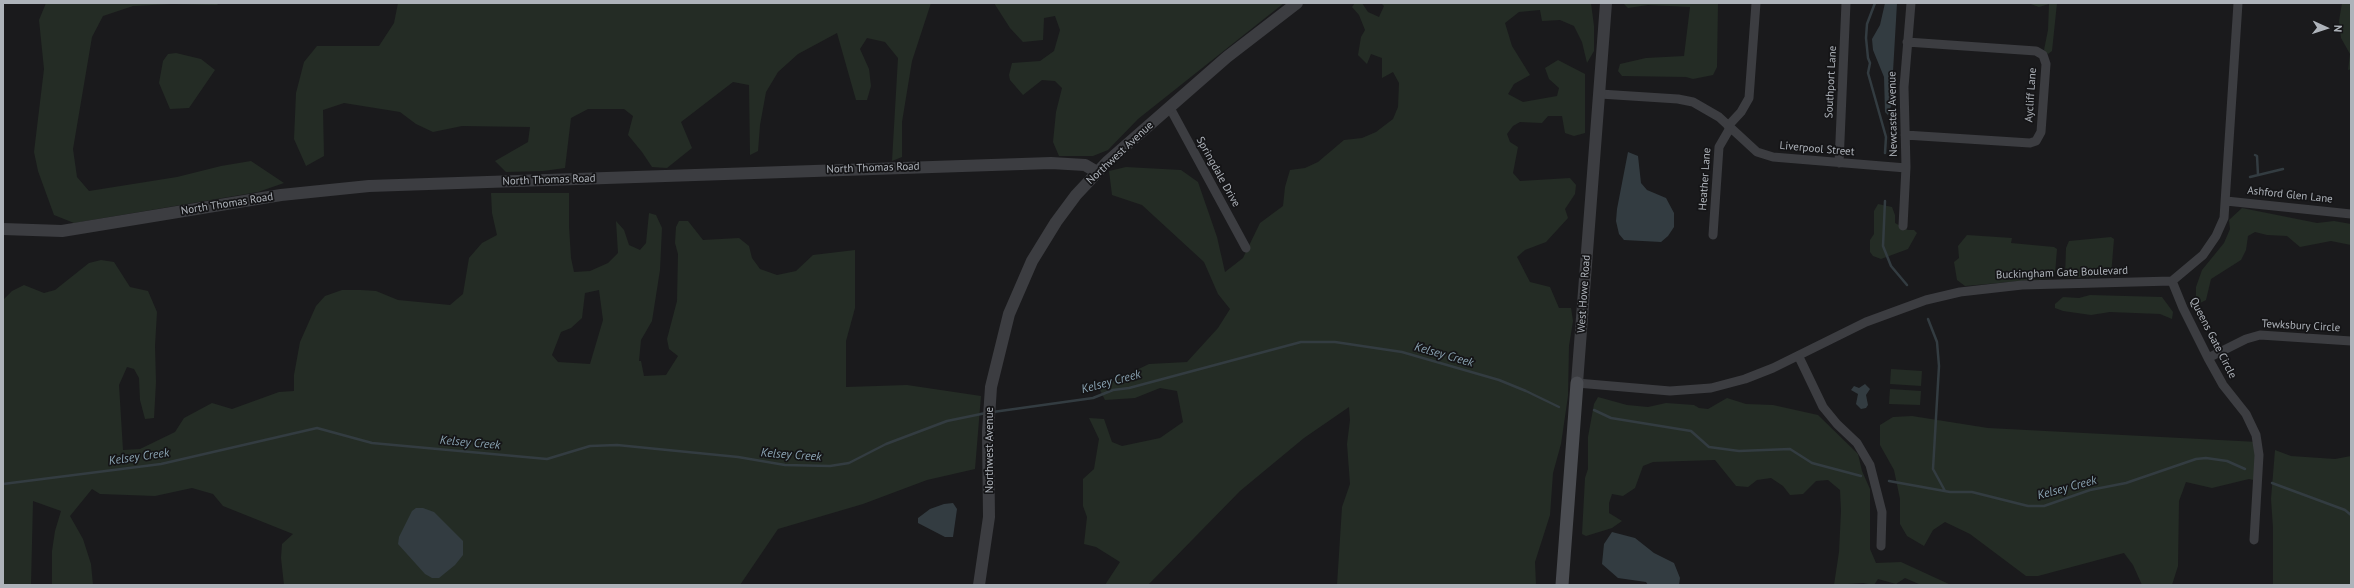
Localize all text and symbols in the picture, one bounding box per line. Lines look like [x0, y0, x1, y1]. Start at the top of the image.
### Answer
north arrow [2306, 8, 2346, 48]
text: N [2331, 25, 2345, 33]
street label: Southport Lane [1823, 45, 1839, 119]
street label: Aycliff Lane [2023, 67, 2039, 123]
street label: Newcastel Avenue [1886, 71, 1900, 157]
street label: Northwest Avenue [1084, 119, 1156, 187]
street label: Springdale Drive [1193, 135, 1243, 209]
street label: Liverpool Street [1779, 139, 1855, 159]
street label: Heather Lane [1696, 147, 1714, 211]
street label: North Thomas Road [826, 160, 920, 176]
street label: North Thomas Road [502, 172, 596, 188]
street label: Ashford Glen Lane [2247, 184, 2333, 206]
street label: North Thomas Road [180, 190, 274, 218]
street label: West Howe Road [1575, 254, 1593, 334]
street label: Buckingham Gate Boulevard [1996, 264, 2128, 282]
street label: Queens Gate Circle [2187, 295, 2239, 381]
street label: Tewksbury Circle [2261, 317, 2341, 335]
water label: Kelsey Creek [1413, 340, 1475, 370]
water label: Kelsey Creek [1080, 367, 1142, 397]
street label: Northwest Avenue [983, 407, 997, 493]
water label: Kelsey Creek [439, 433, 501, 453]
water label: Kelsey Creek [108, 446, 170, 468]
water label: Kelsey Creek [760, 446, 822, 464]
water label: Kelsey Creek [2036, 473, 2098, 503]

